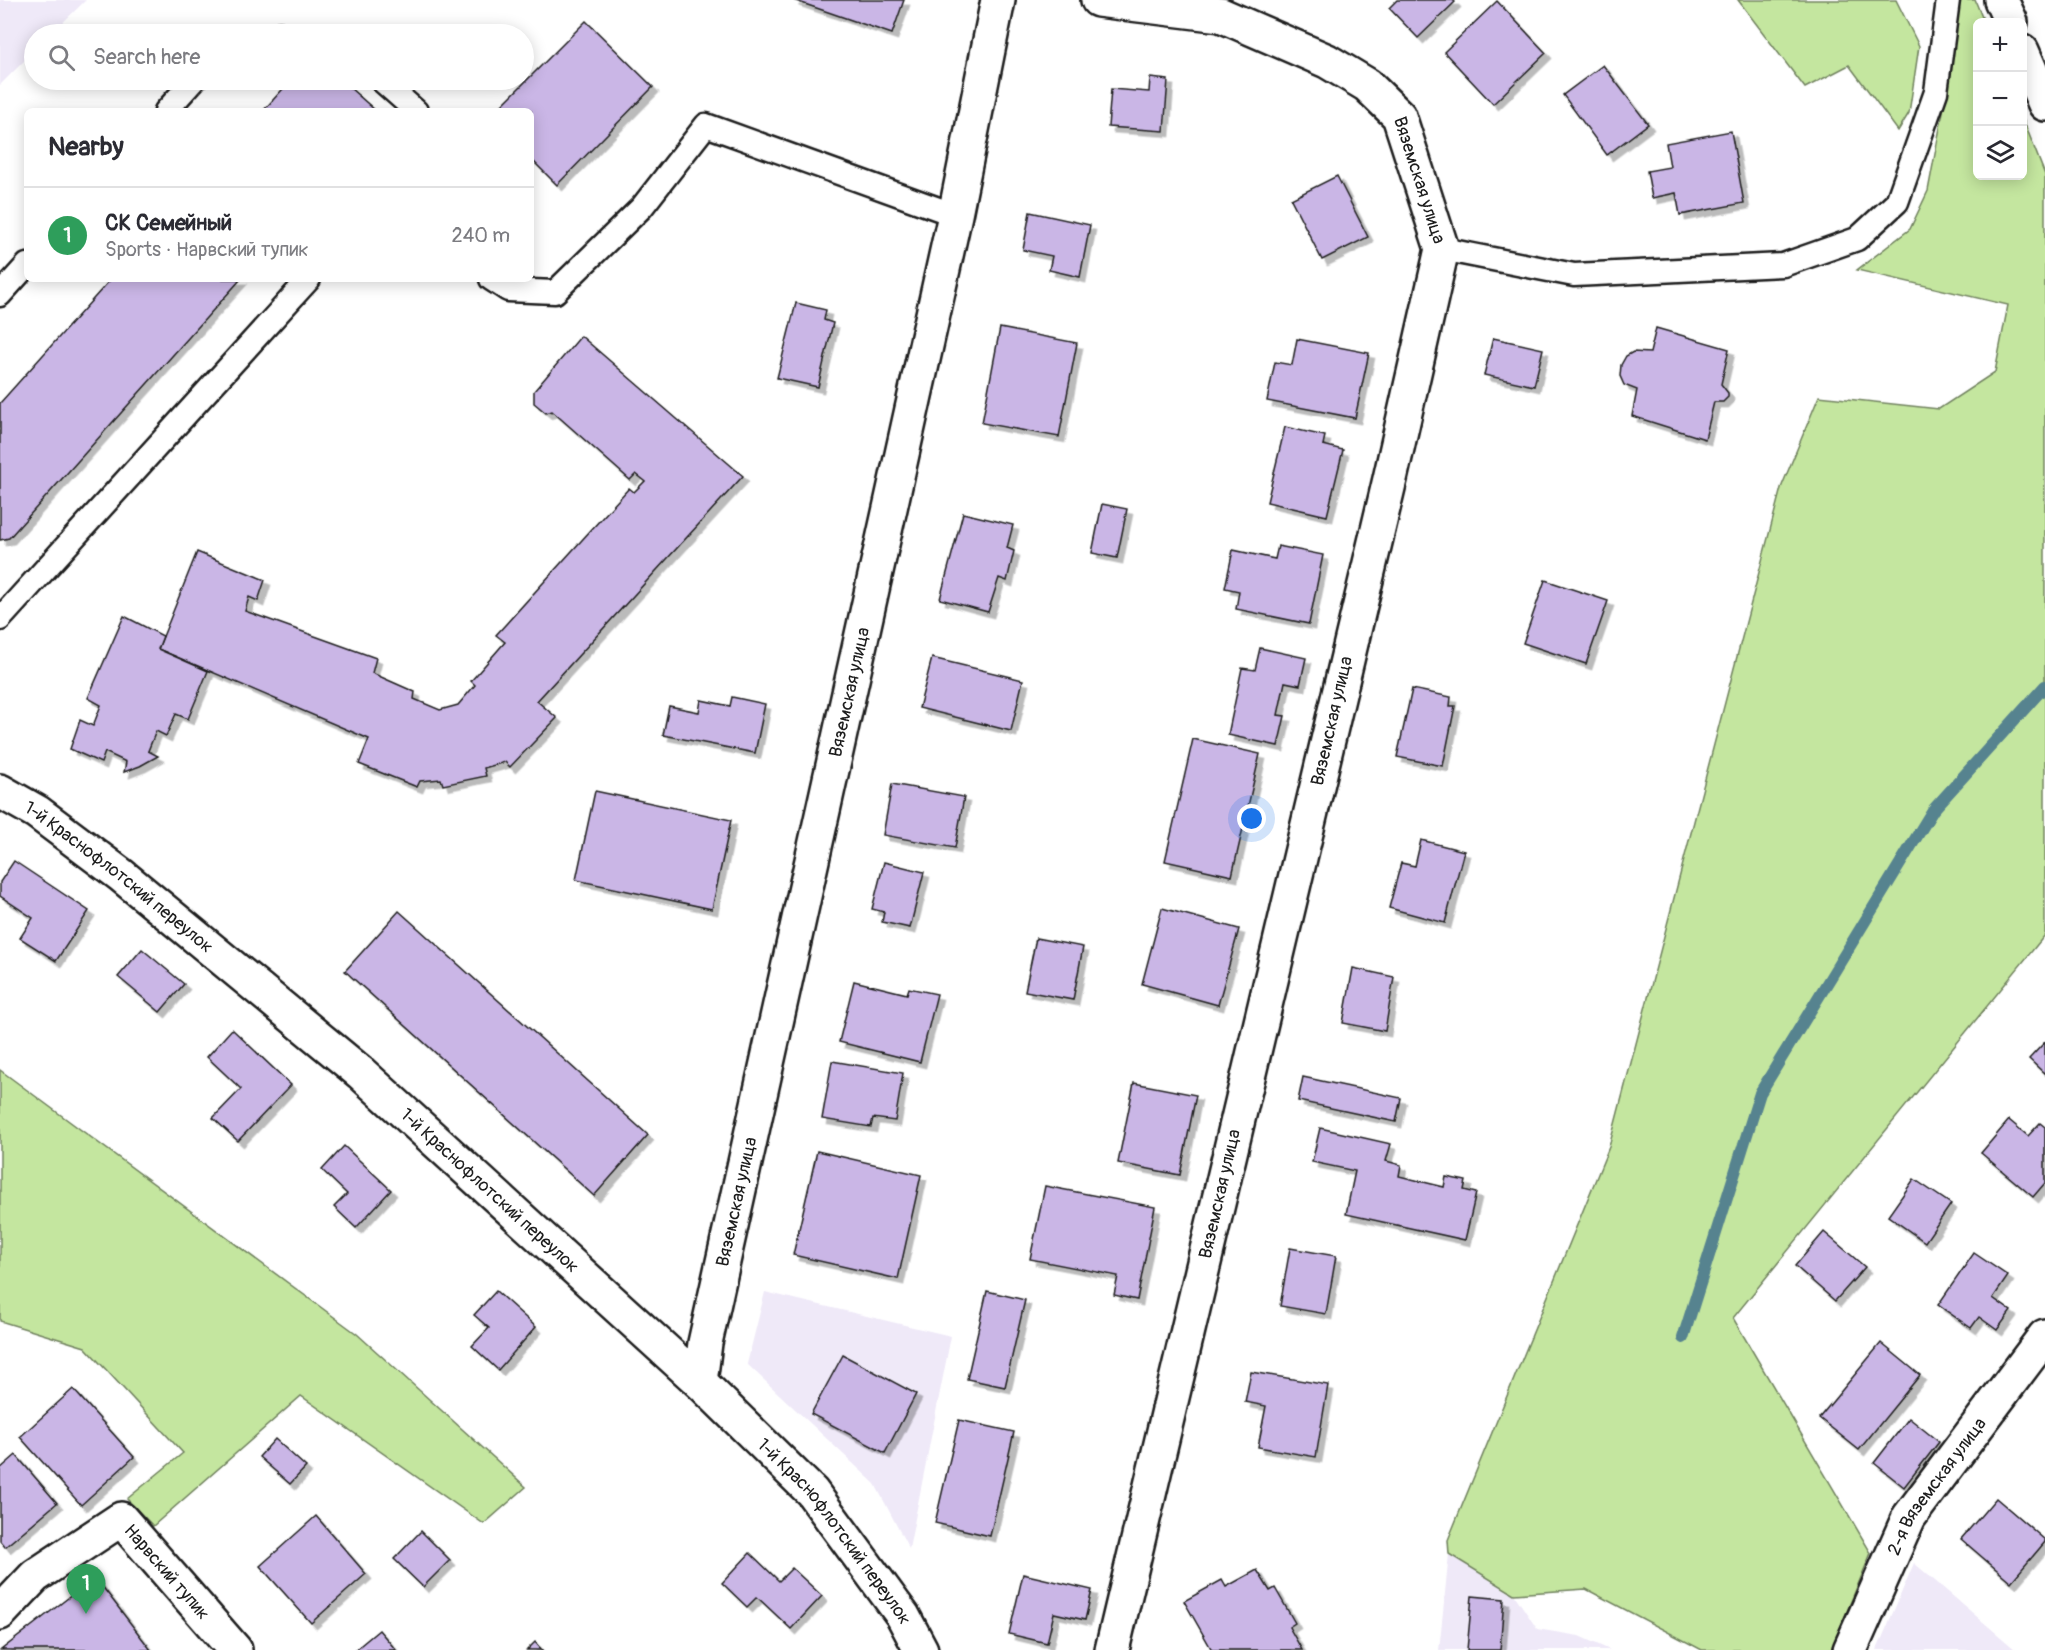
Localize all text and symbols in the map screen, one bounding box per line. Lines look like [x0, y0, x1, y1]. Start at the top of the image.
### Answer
map controls [1973, 18, 2027, 180]
button: + [1973, 18, 2027, 72]
search box [24, 24, 534, 90]
icon: search [45, 41, 78, 74]
text: Search here [93, 43, 200, 71]
button: − [1973, 72, 2027, 126]
street label: Вяземская улица [1388, 114, 1451, 246]
button: layers [1973, 126, 2027, 180]
text: Nearby [48, 131, 124, 163]
text: СК Семейный [105, 209, 232, 237]
text: 1 [64, 223, 71, 248]
text: 240 m [451, 223, 510, 248]
text: Sports · Нарвский тупик [105, 237, 309, 262]
street label: Вяземская улица [824, 625, 875, 759]
street label: Вяземская улица [1306, 654, 1358, 788]
street label: 1-й Краснофлотский переулок [21, 796, 218, 958]
your location [1237, 804, 1266, 833]
street label: 1-й Краснофлотский переулок [396, 1103, 584, 1278]
street label: Вяземская улица [1194, 1127, 1246, 1261]
street label: Вяземская улица [711, 1135, 762, 1269]
street label: 2-я Вяземская улица [1882, 1413, 1991, 1559]
street label: 1-й Краснофлотский переулок [752, 1433, 917, 1628]
street label: Нарвский тупик [119, 1519, 215, 1624]
pin: 1 [66, 1564, 106, 1614]

